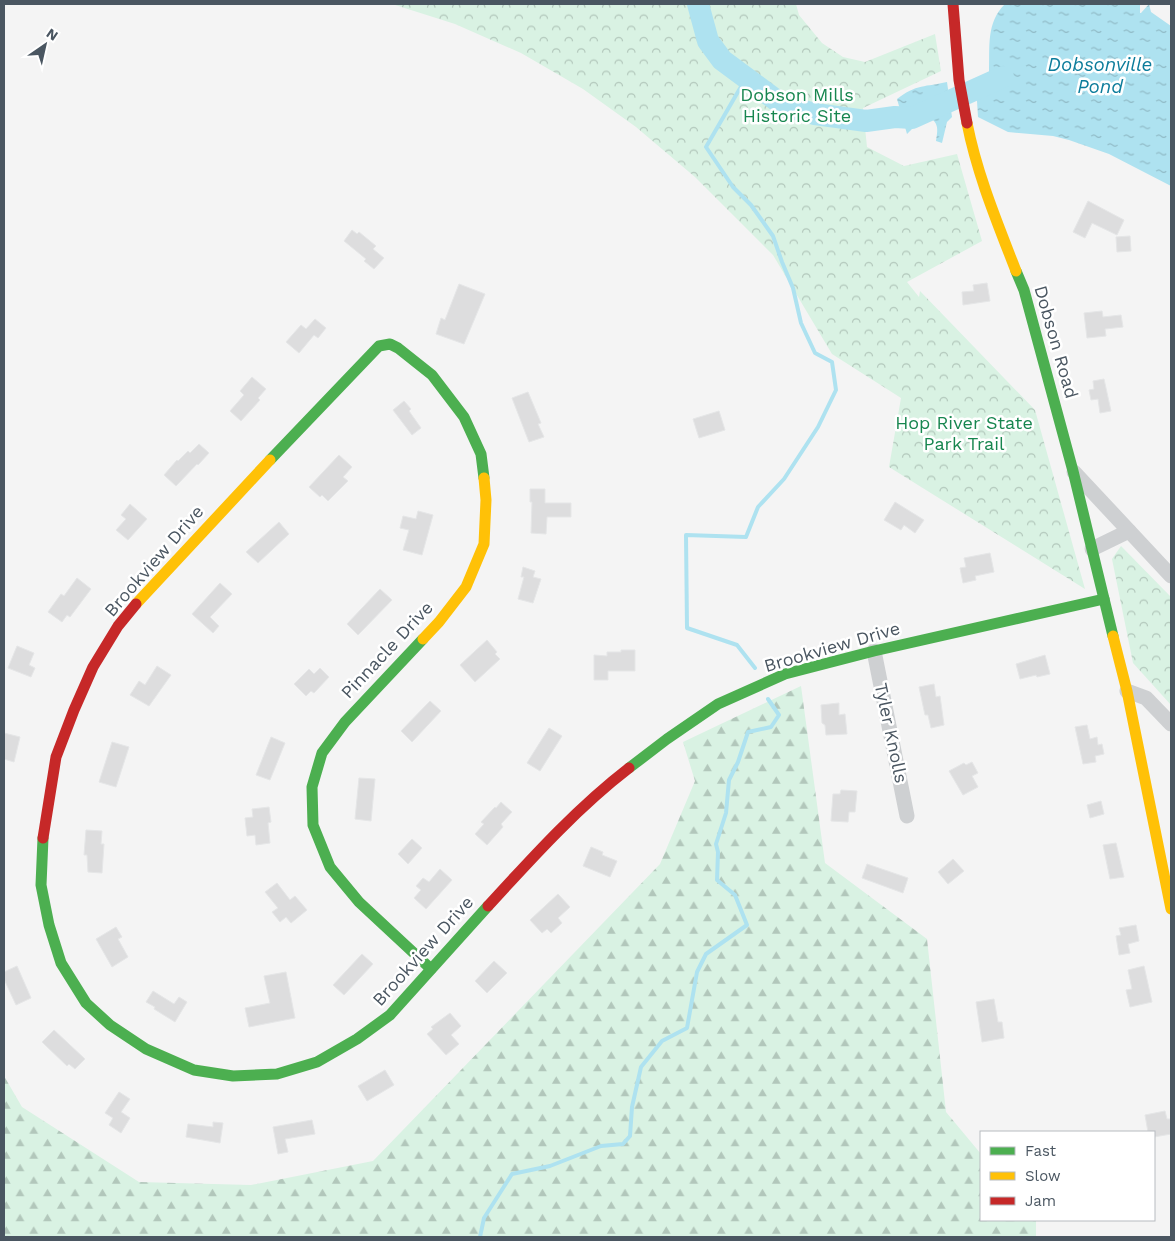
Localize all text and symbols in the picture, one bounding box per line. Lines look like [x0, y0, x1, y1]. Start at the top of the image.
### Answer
north arrow [20, 20, 70, 70]
text: N [43, 25, 61, 44]
water label: Dobsonville Pond [1048, 53, 1152, 98]
park label: Dobson Mills Historic Site [740, 84, 854, 126]
street label: Dobson Road [1030, 283, 1083, 401]
park label: Hop River State Park Trail [895, 412, 1033, 454]
street label: Brookview Drive [100, 501, 208, 621]
street label: Pinnacle Drive [336, 597, 437, 703]
street label: Brookview Drive [761, 617, 902, 676]
street label: Tyler Knolls [871, 681, 912, 785]
street label: Brookview Drive [368, 891, 477, 1010]
legend [980, 1131, 1155, 1221]
text: Fast [1025, 1142, 1057, 1160]
text: Slow [1025, 1167, 1061, 1185]
text: Jam [1025, 1192, 1056, 1210]

